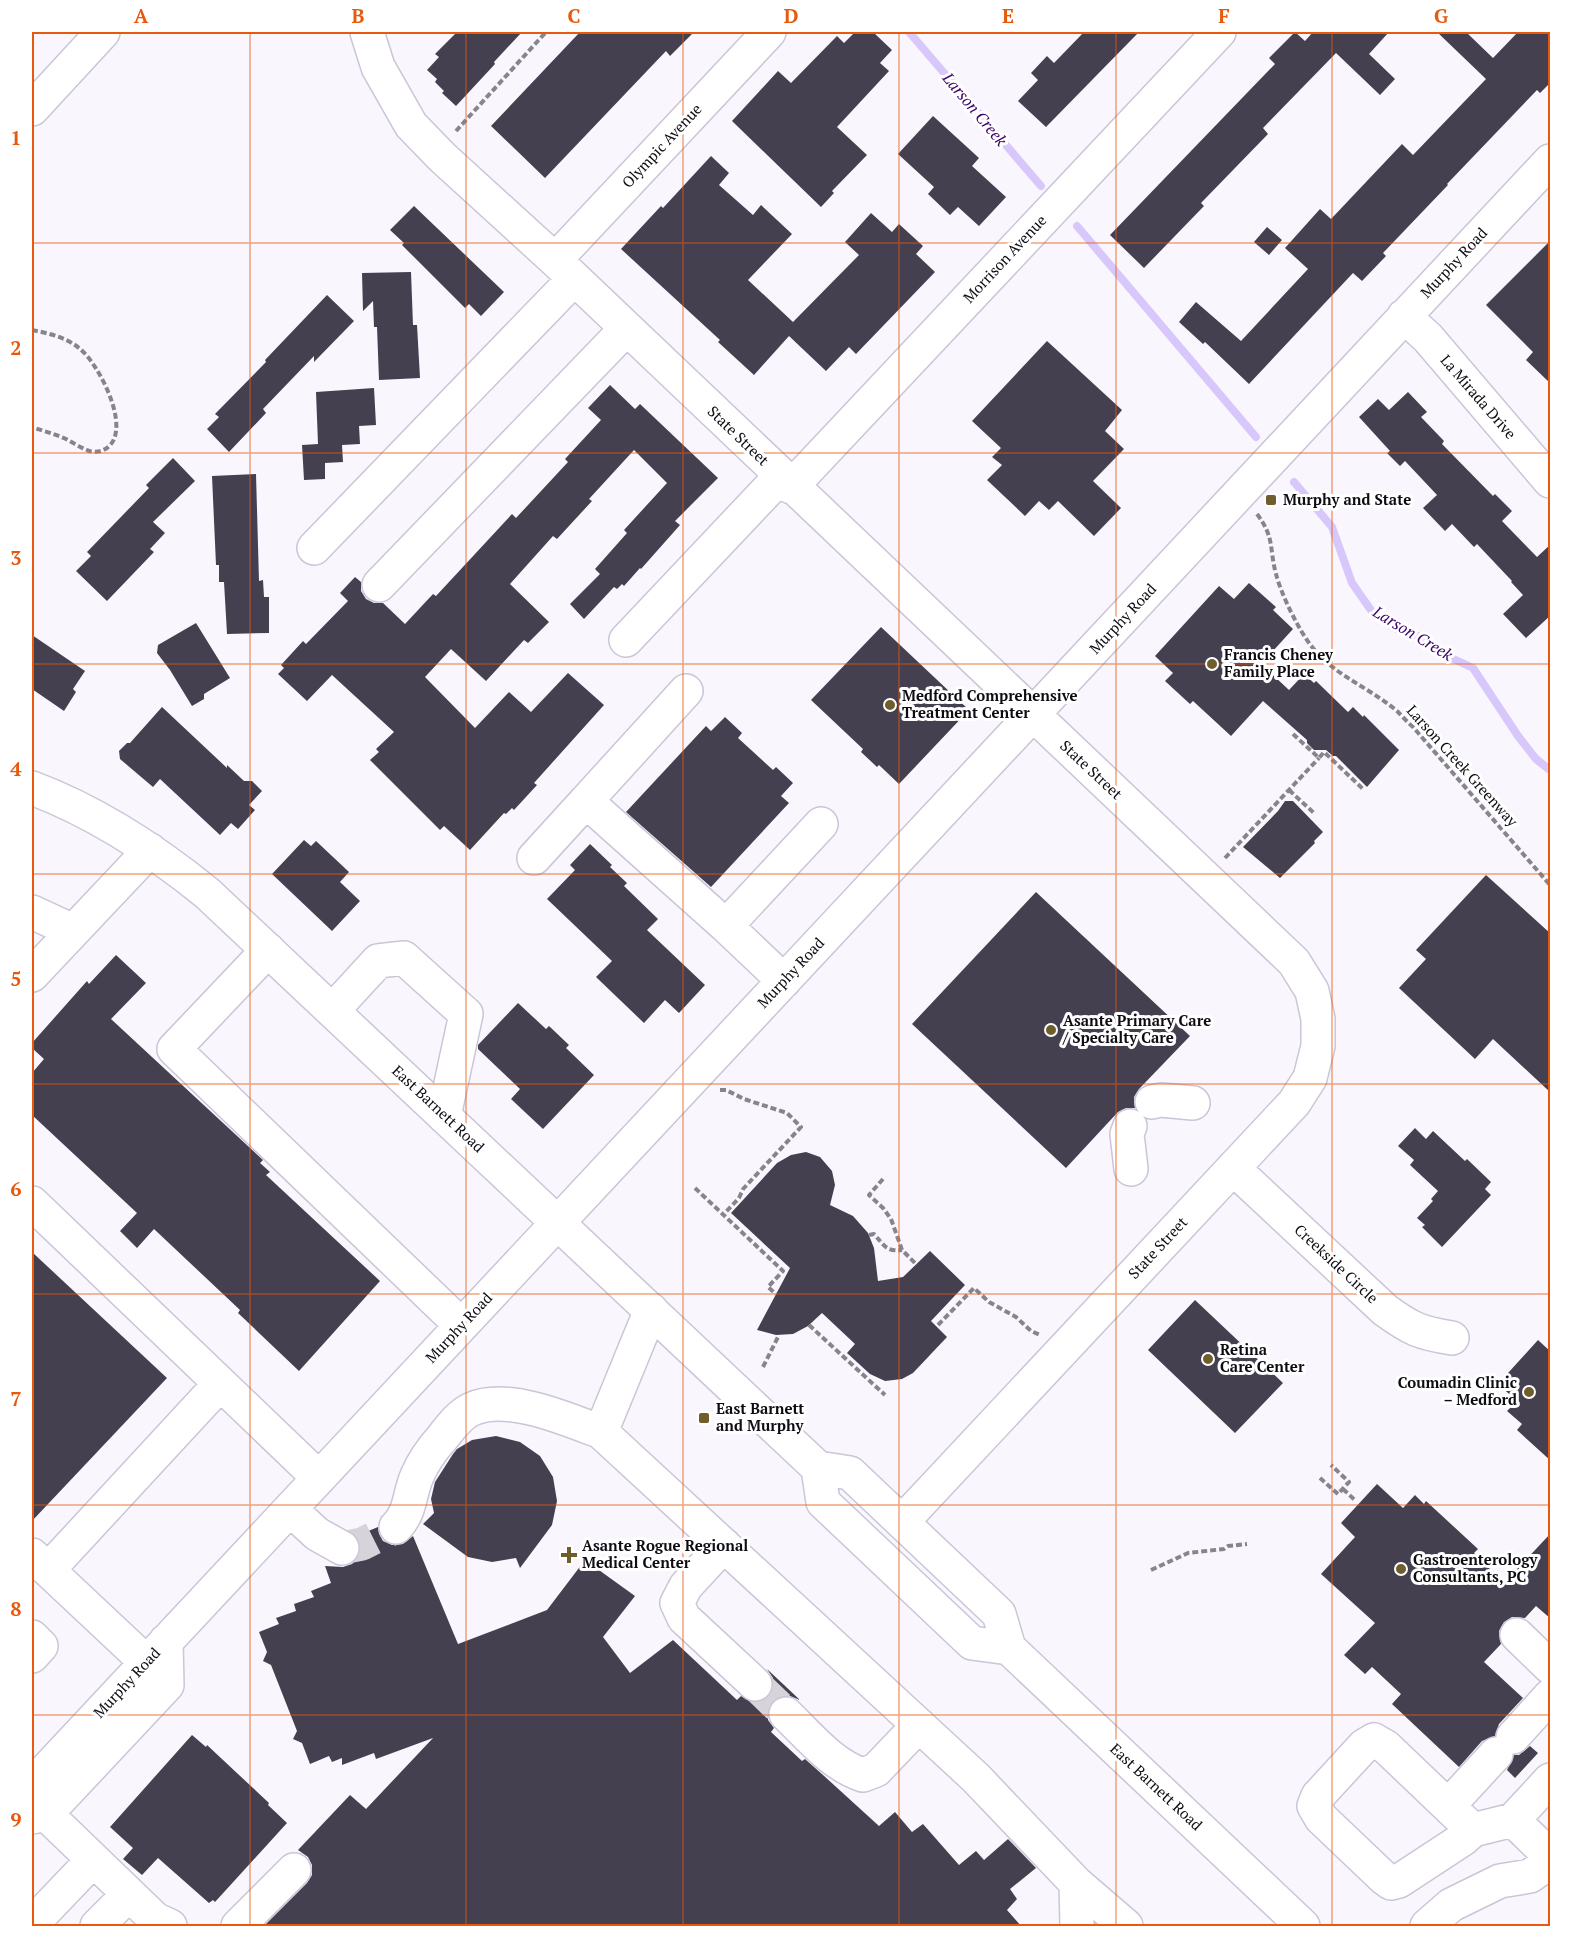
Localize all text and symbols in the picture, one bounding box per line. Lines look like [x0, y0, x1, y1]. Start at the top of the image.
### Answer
text: A [134, 2, 149, 29]
text: B [352, 2, 365, 29]
text: C [567, 2, 581, 29]
text: D [784, 2, 798, 29]
text: E [1002, 2, 1014, 29]
text: F [1218, 2, 1230, 29]
text: G [1434, 2, 1448, 29]
water label: Larson Creek [937, 67, 1012, 151]
street label: Olympic Avenue [617, 99, 706, 192]
text: 1 [10, 124, 22, 151]
street label: Morrison Avenue [958, 210, 1050, 307]
street label: Murphy Road [1415, 223, 1491, 302]
text: 2 [10, 334, 22, 361]
street label: La Mirada Drive [1437, 350, 1521, 443]
street label: State Street [704, 401, 774, 470]
place label: Murphy and State [1283, 489, 1411, 509]
marker: Murphy and State [1264, 493, 1278, 507]
text: 3 [10, 544, 22, 571]
street label: Murphy Road [1084, 579, 1160, 658]
water label: Larson Creek [1368, 600, 1457, 666]
place label: Francis Cheney Family Place [1224, 644, 1334, 681]
marker: Francis Cheney Family Place [1205, 657, 1219, 671]
place label: Medford Comprehensive Treatment Center [902, 685, 1078, 722]
marker: Medford Comprehensive Treatment Center [883, 698, 897, 712]
street label: Larson Creek Greenway [1403, 700, 1523, 831]
street label: State Street [1056, 735, 1127, 803]
text: 4 [10, 755, 22, 782]
street label: Murphy Road [752, 933, 828, 1012]
text: 5 [10, 965, 22, 992]
place label: Asante Primary Care / Specialty Care [1062, 1010, 1211, 1047]
marker: Asante Primary Care / Specialty Care [1044, 1023, 1058, 1037]
street label: East Barnett Road [388, 1060, 489, 1156]
text: 6 [10, 1175, 22, 1202]
street label: State Street [1123, 1212, 1191, 1283]
street label: Creekside Circle [1290, 1219, 1383, 1307]
street label: Murphy Road [420, 1288, 496, 1367]
place label: Retina Care Center [1220, 1339, 1305, 1376]
marker: Retina Care Center [1201, 1352, 1215, 1366]
place label: Coumadin Clinic – Medford [1398, 1372, 1517, 1409]
text: 7 [10, 1385, 22, 1412]
marker: Coumadin Clinic – Medford [1522, 1385, 1536, 1399]
place label: East Barnett and Murphy [716, 1398, 805, 1435]
marker: East Barnett and Murphy [697, 1411, 711, 1425]
place label: Asante Rogue Regional Medical Center [582, 1535, 748, 1572]
marker: Asante Rogue Regional Medical Center [560, 1546, 578, 1564]
place label: Gastroenterology Consultants, PC [1413, 1549, 1539, 1586]
marker: Gastroenterology Consultants, PC [1394, 1562, 1408, 1576]
text: 8 [10, 1595, 22, 1622]
street label: Murphy Road [88, 1643, 164, 1722]
street label: East Barnett Road [1106, 1738, 1207, 1834]
text: 9 [10, 1806, 22, 1833]

